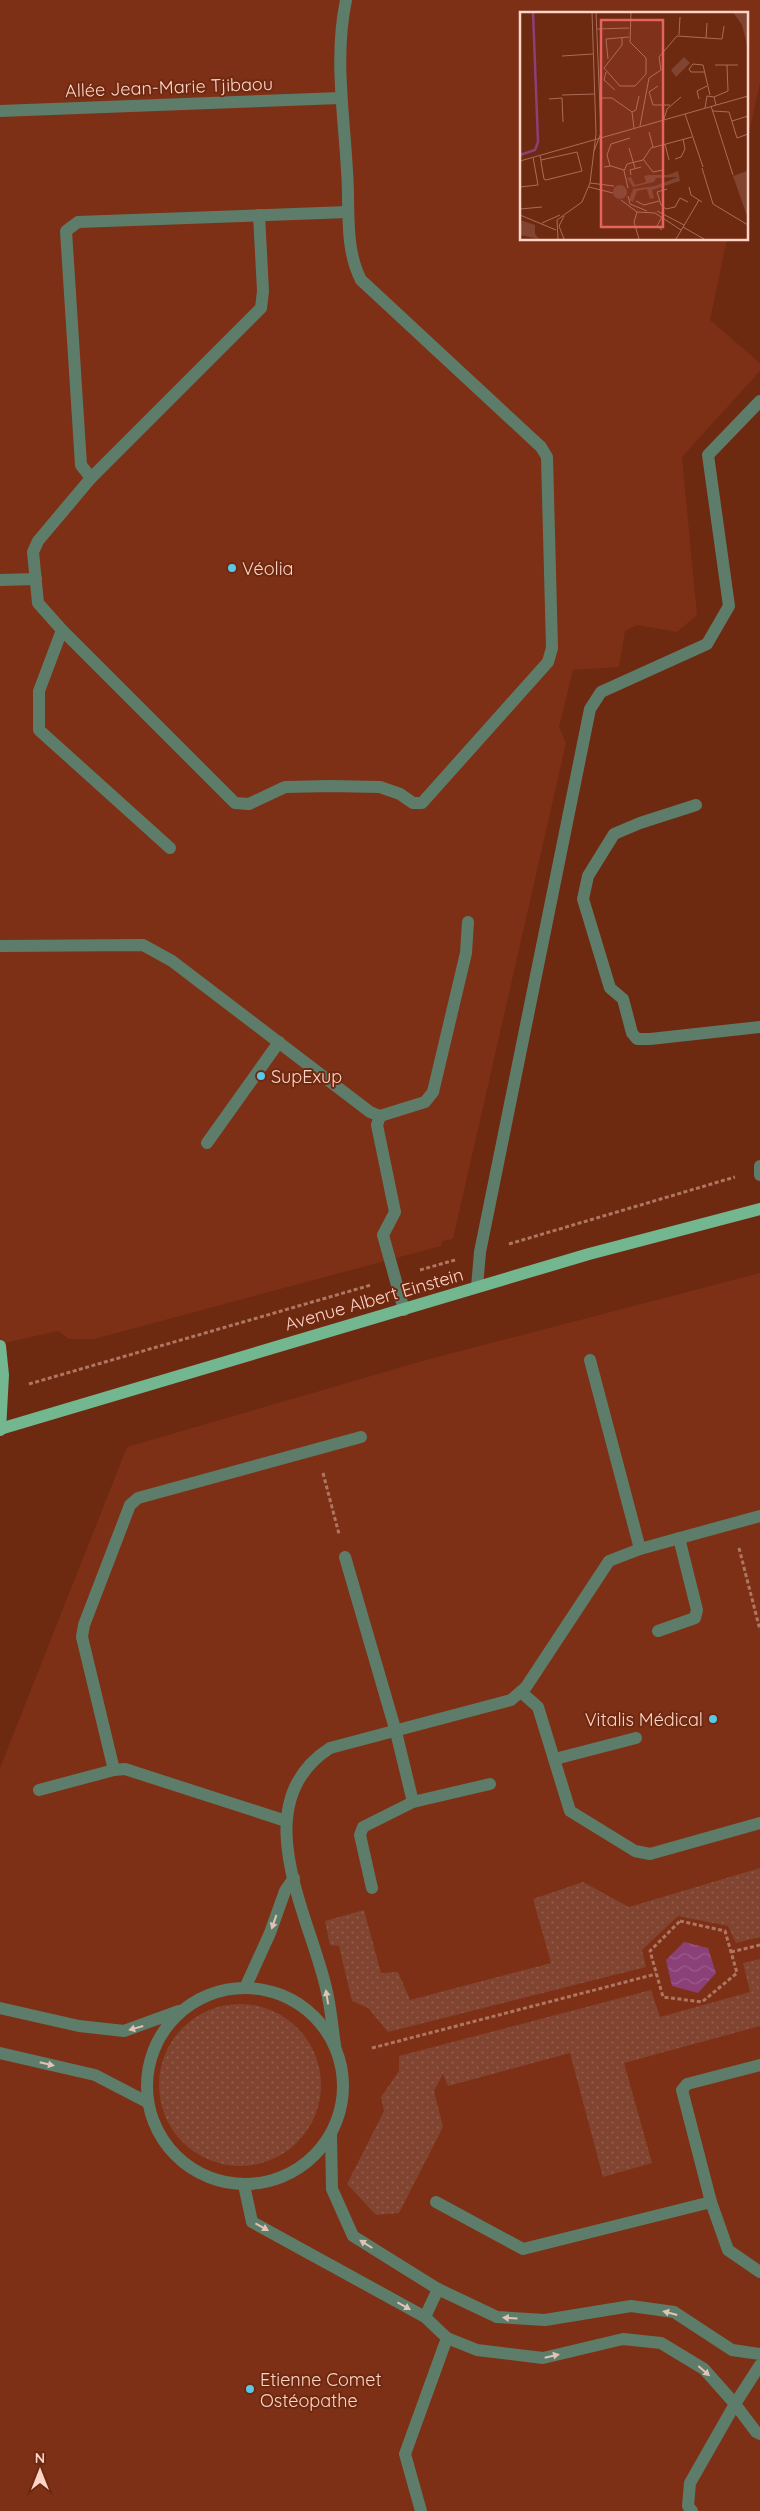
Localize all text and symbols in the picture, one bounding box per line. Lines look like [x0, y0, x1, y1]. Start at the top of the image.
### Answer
inset map [520, 12, 748, 240]
street label: Allée Jean-Marie Tjibaou [65, 72, 273, 102]
place label: Véolia [242, 557, 294, 580]
marker: Véolia [226, 562, 238, 574]
place label: SupExup [271, 1065, 342, 1088]
marker: SupExup [255, 1070, 267, 1082]
street label: Avenue Albert Einstein [282, 1262, 466, 1336]
place label: Vitalis Médical [585, 1708, 703, 1731]
marker: Vitalis Médical [707, 1713, 719, 1725]
one-way arrow [270, 1915, 277, 1930]
one-way arrow [323, 1988, 331, 2004]
one-way arrow [128, 2024, 143, 2032]
one-way arrow [40, 2060, 55, 2068]
one-way arrow [255, 2223, 269, 2231]
one-way arrow [360, 2240, 373, 2249]
one-way arrow [397, 2302, 412, 2310]
one-way arrow [663, 2308, 678, 2316]
one-way arrow [502, 2313, 518, 2321]
one-way arrow [545, 2352, 560, 2360]
one-way arrow [698, 2365, 711, 2376]
place label: Etienne Comet Ostéopathe [260, 2368, 382, 2412]
marker: Etienne Comet Ostéopathe [244, 2383, 256, 2395]
north arrow [15, 2446, 65, 2496]
text: N [35, 2449, 45, 2467]

